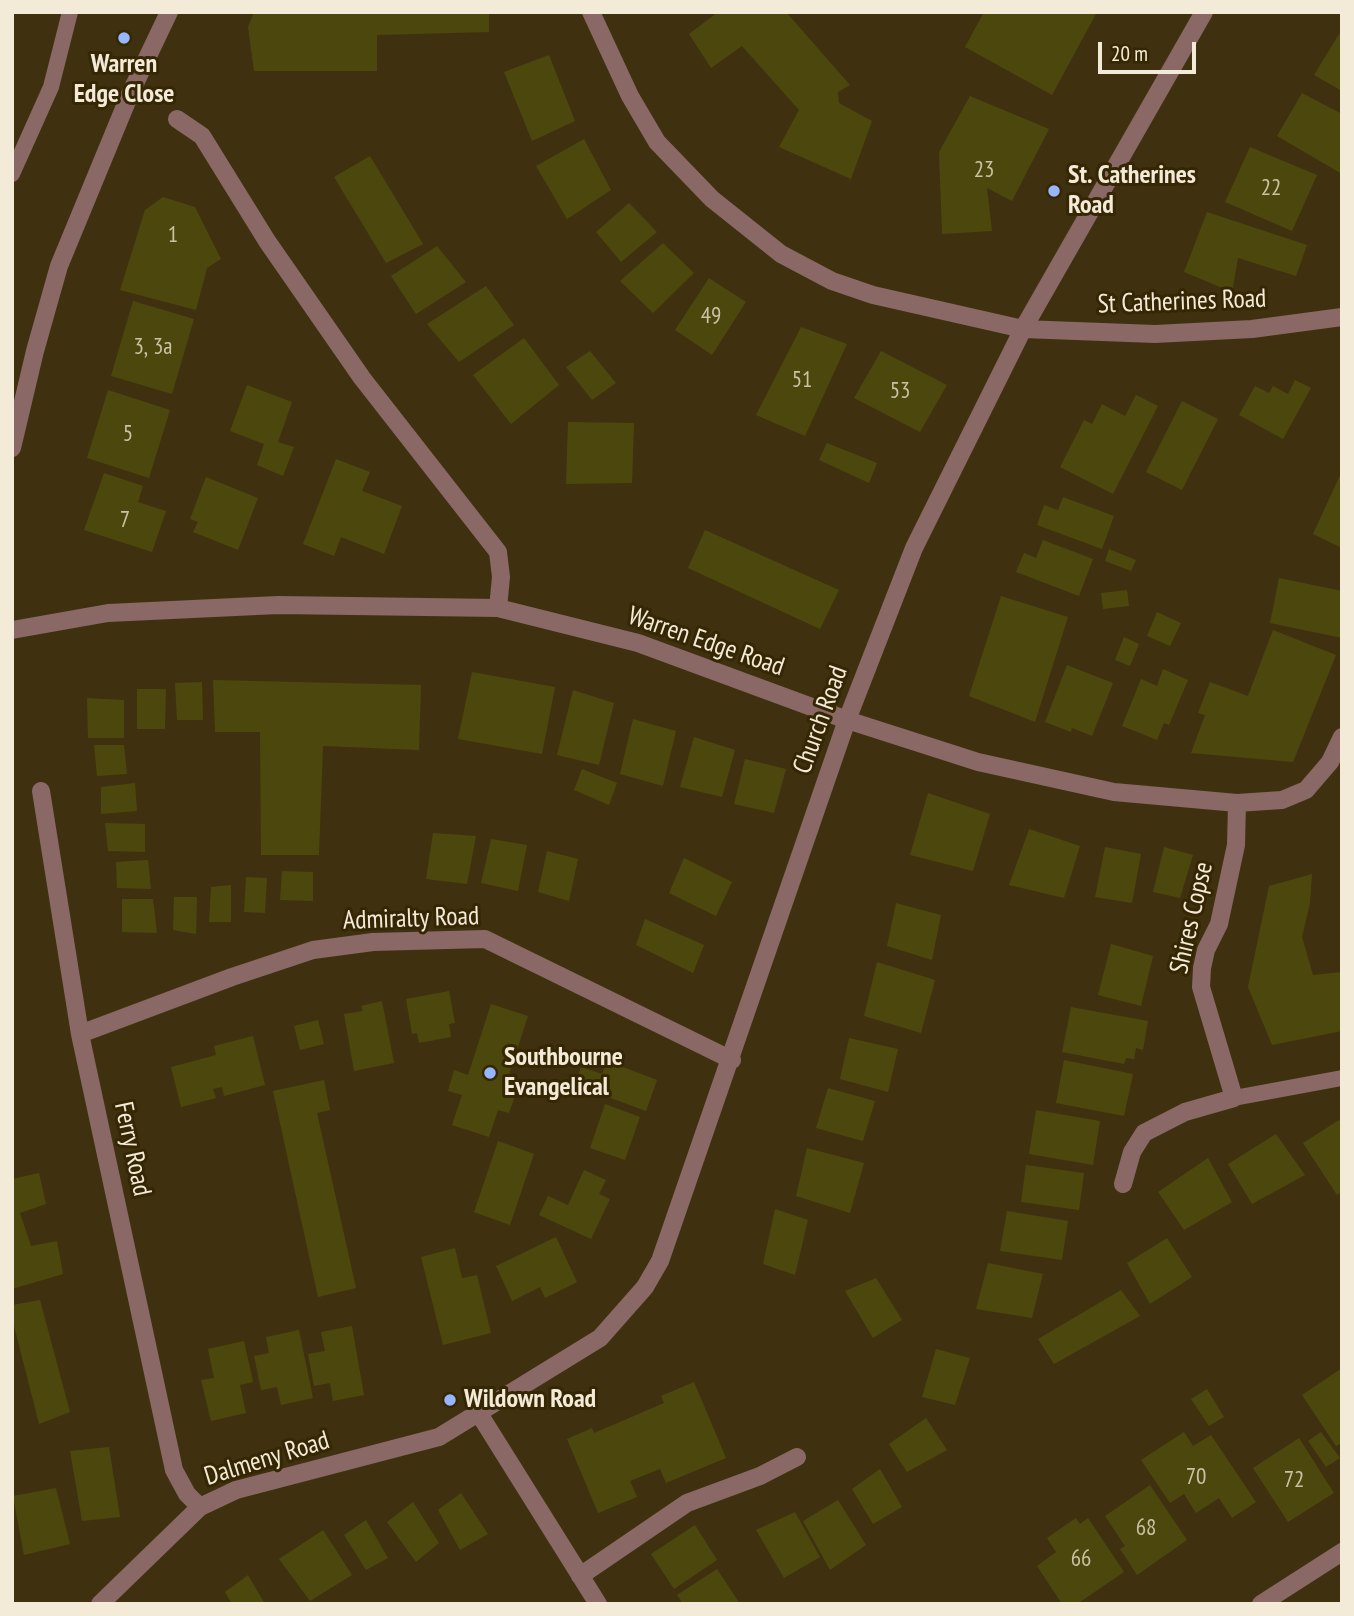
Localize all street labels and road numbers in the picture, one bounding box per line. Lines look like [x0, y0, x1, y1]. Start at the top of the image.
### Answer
street label: St Catherines Road [1097, 283, 1267, 321]
street label: Warren Edge Road [624, 601, 788, 683]
street label: Church Road [787, 662, 855, 778]
street label: Shires Copse [1164, 859, 1220, 977]
street label: Admiralty Road [342, 901, 480, 937]
street label: Ferry Road [107, 1099, 157, 1199]
street label: Dalmeny Road [201, 1425, 333, 1493]

